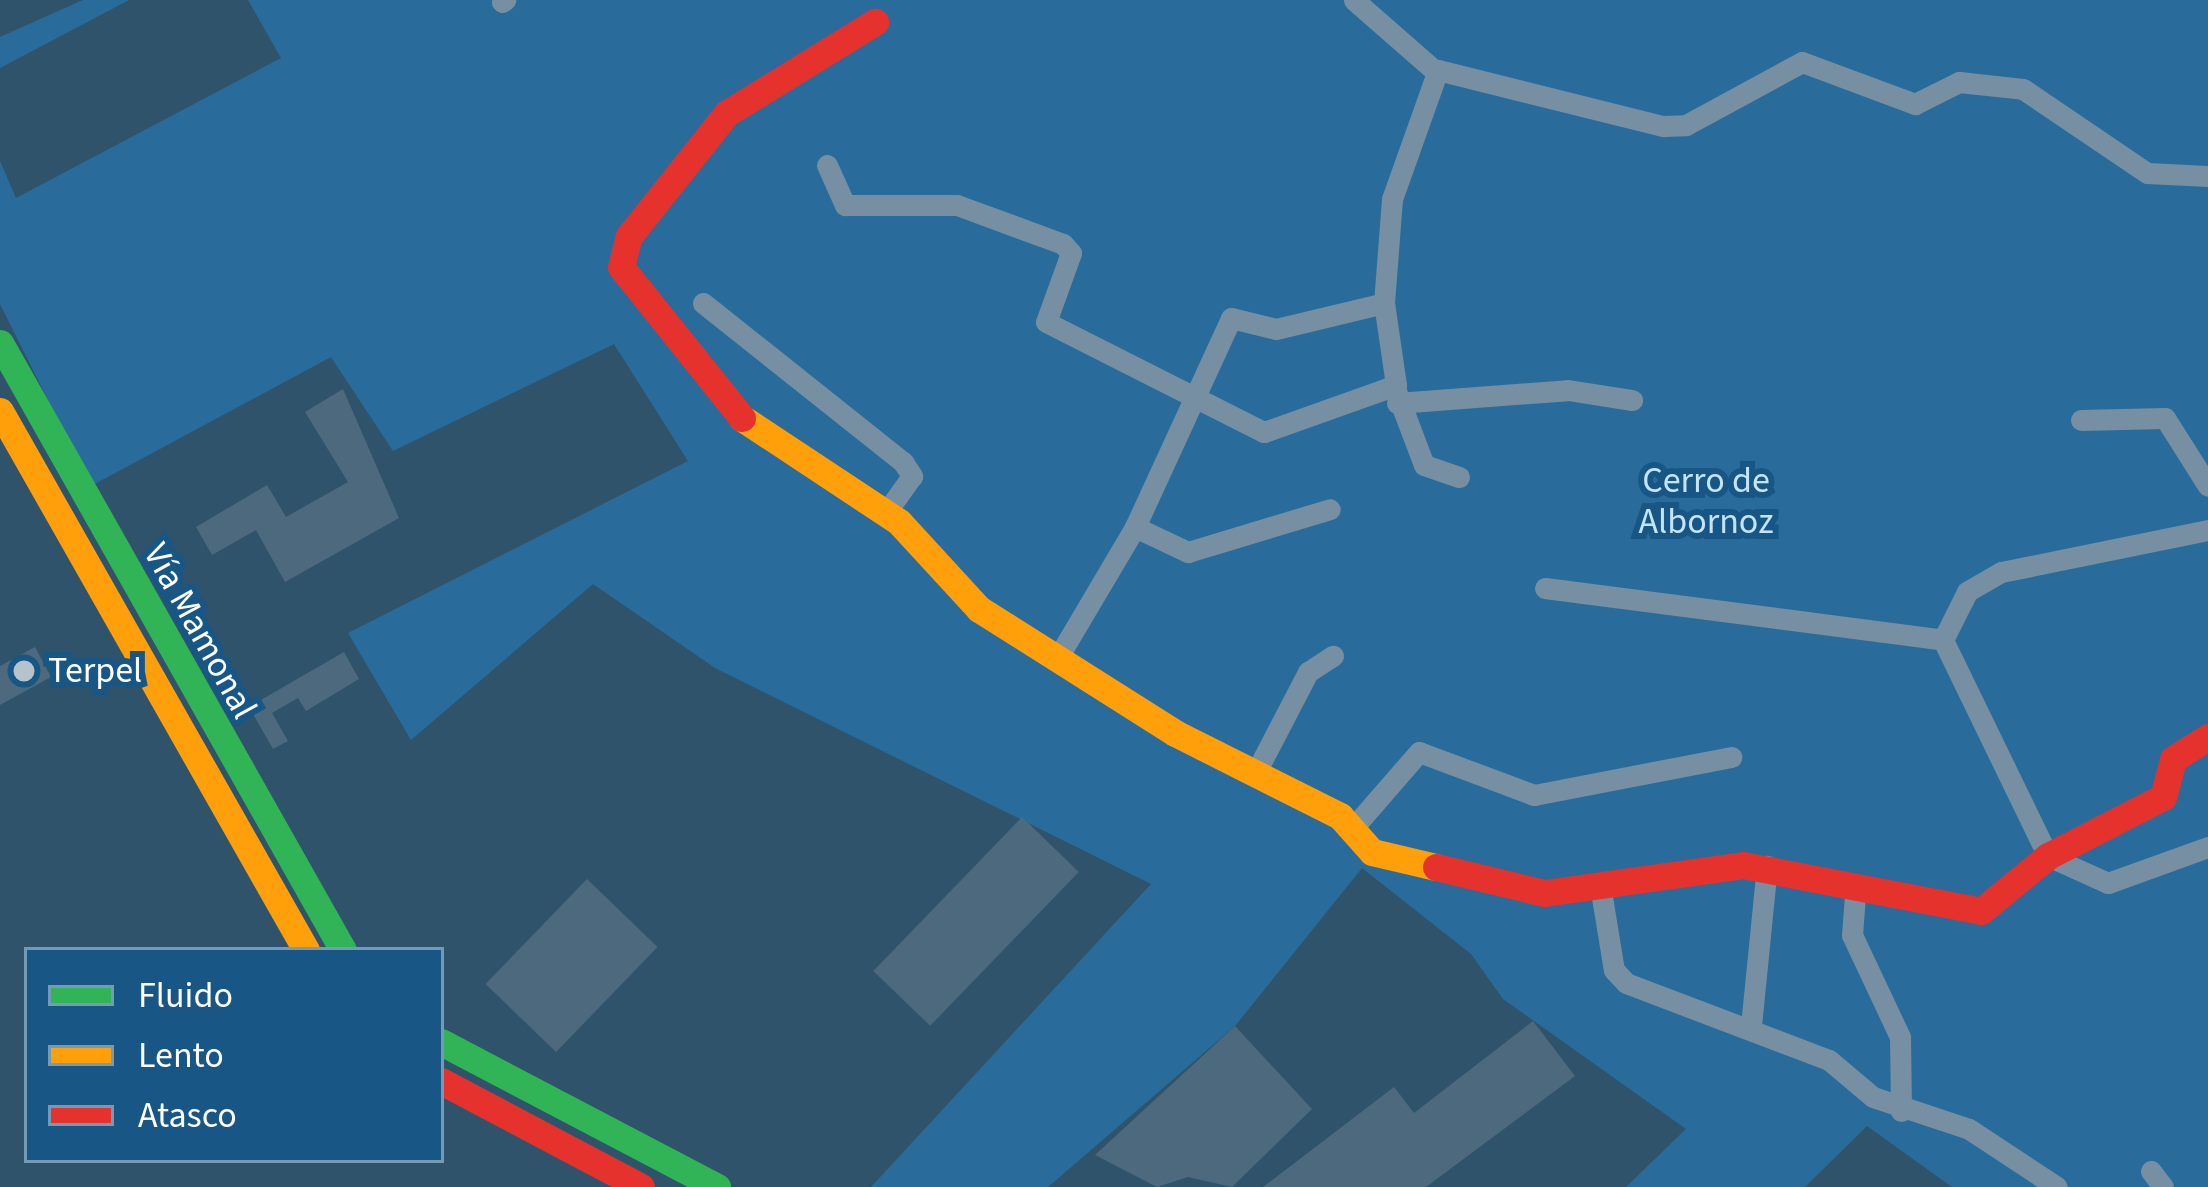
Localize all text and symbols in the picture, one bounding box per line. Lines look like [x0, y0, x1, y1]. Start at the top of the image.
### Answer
park label: Cerro de Albornoz [1639, 458, 1773, 543]
street label: Vía Mamonal [134, 536, 266, 726]
place label: Terpel [48, 649, 142, 693]
marker: Terpel [11, 658, 37, 684]
legend [24, 947, 444, 1163]
text: Fluido [138, 970, 233, 1021]
text: Lento [138, 1030, 224, 1081]
text: Atasco [138, 1090, 237, 1141]

